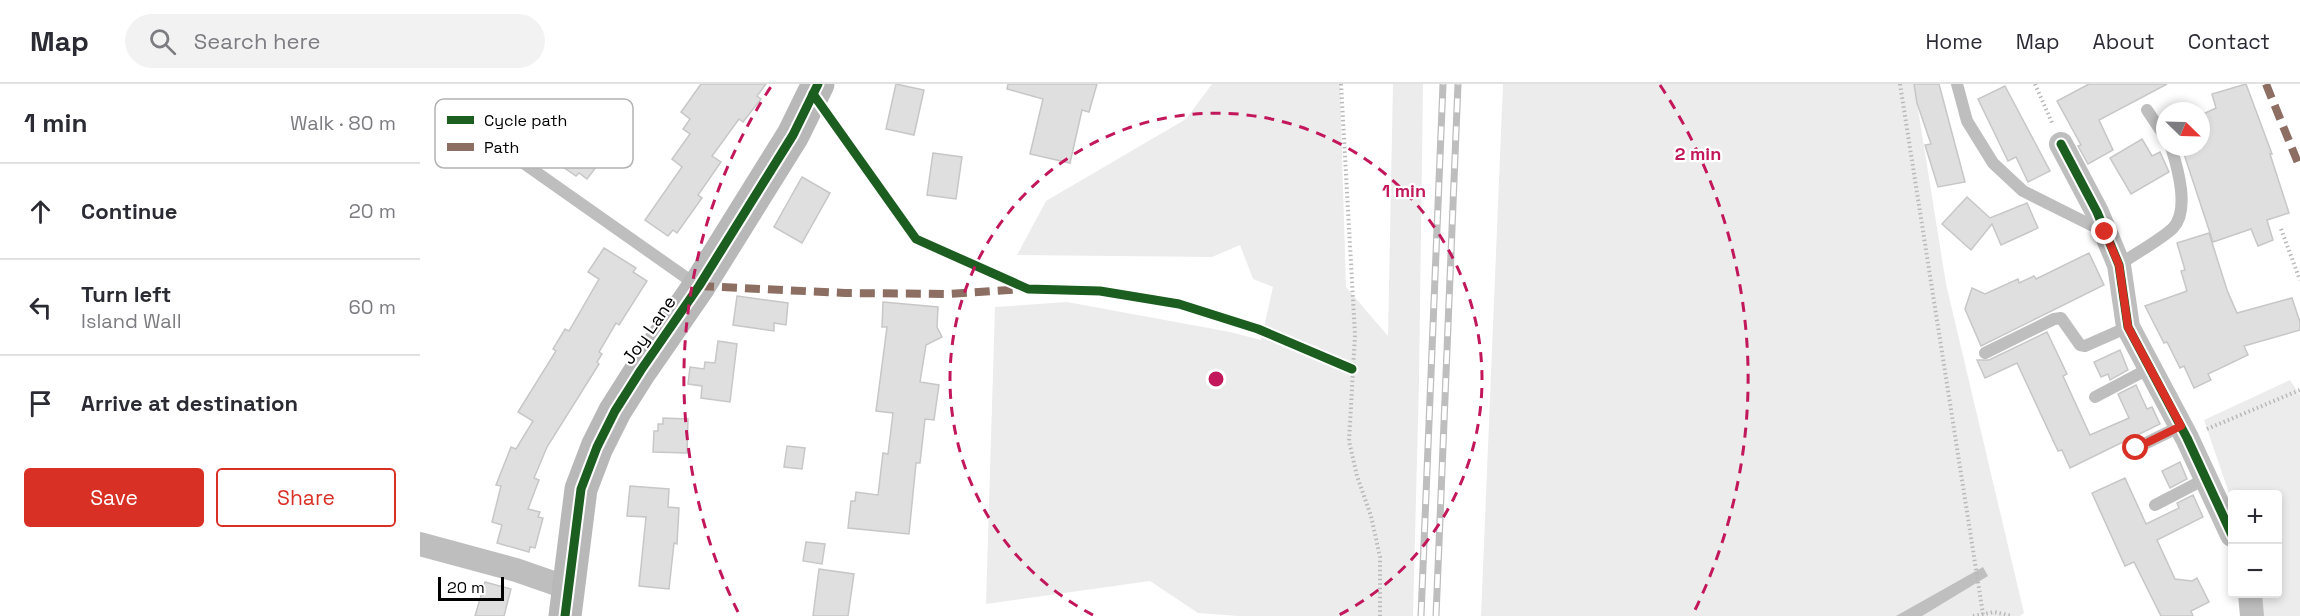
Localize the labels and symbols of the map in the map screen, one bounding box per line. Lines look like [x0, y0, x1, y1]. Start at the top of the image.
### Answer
legend [435, 99, 633, 168]
north arrow [2156, 102, 2210, 156]
text: Cycle path [484, 110, 567, 131]
text: Path [484, 137, 519, 158]
text: 2 min [1675, 142, 1721, 165]
text: 1 min [1382, 179, 1426, 202]
route end [2091, 218, 2117, 244]
street label: Joy Lane [617, 291, 681, 369]
centre of rings [1206, 369, 1226, 389]
route start [2122, 434, 2148, 460]
scale bar [438, 574, 504, 602]

